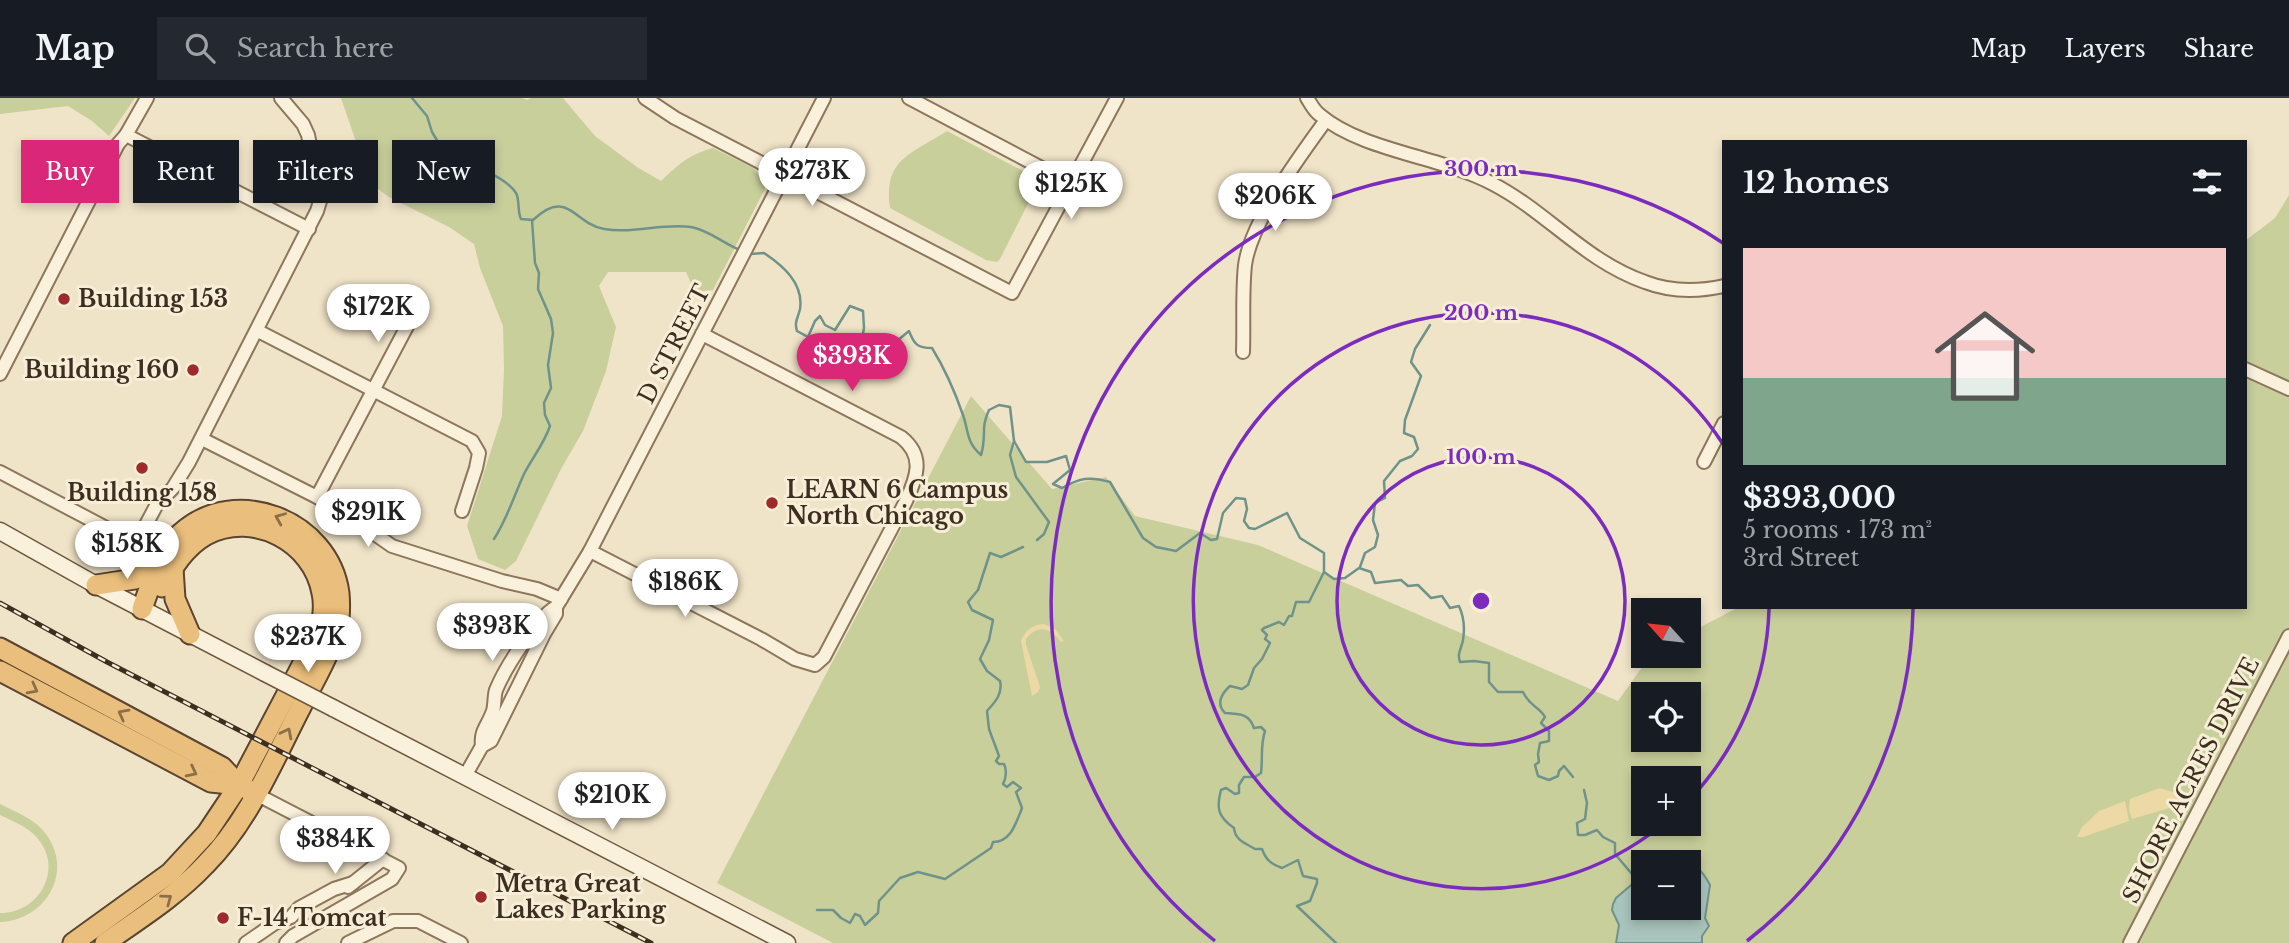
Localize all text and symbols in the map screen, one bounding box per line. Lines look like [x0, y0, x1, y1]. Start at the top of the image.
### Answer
search box [157, 17, 647, 80]
text: Map [35, 28, 115, 69]
icon: search [181, 29, 219, 67]
text: Search here [237, 32, 394, 64]
text: Map [1971, 34, 2027, 63]
text: Layers [2065, 34, 2146, 63]
text: Share [2184, 34, 2254, 63]
chip: Buy [21, 140, 119, 203]
chip: Rent [133, 140, 239, 203]
chip: Filters [253, 140, 378, 203]
chip: New [392, 140, 495, 203]
pin: $273K [763, 148, 861, 208]
text: 300 m [1444, 156, 1518, 182]
text: $273K [774, 157, 850, 185]
pin: $125K [1022, 162, 1120, 221]
icon: filters [2188, 163, 2226, 201]
text: 12 homes [1743, 164, 1890, 201]
text: $125K [1035, 170, 1107, 198]
pin: $206K [1226, 174, 1324, 233]
text: $206K [1234, 182, 1316, 210]
street label: D STREET [632, 279, 716, 408]
place label: Building 153 [78, 285, 228, 313]
pin: $172K [329, 285, 427, 344]
marker: Building 153 [56, 291, 72, 307]
text: $172K [343, 293, 413, 321]
icon: home [1922, 293, 2048, 419]
text: 200 m [1444, 300, 1518, 326]
pin: $393K [803, 334, 901, 393]
text: $393K [813, 342, 891, 370]
place label: Building 160 [24, 356, 179, 384]
marker: Building 160 [185, 362, 201, 378]
text: 100 m [1446, 444, 1516, 470]
marker: Building 158 [134, 460, 150, 476]
place label: LEARN 6 Campus North Chicago [786, 476, 1008, 530]
place label: Building 158 [67, 479, 217, 507]
text: $393,000 [1743, 479, 1896, 516]
pin: $291K [319, 490, 417, 549]
marker: LEARN 6 Campus North Chicago [764, 495, 780, 511]
text: $291K [331, 498, 405, 526]
one-way arrow [274, 512, 287, 526]
text: 5 rooms · 173 m² [1743, 516, 1932, 544]
pin: $158K [78, 522, 176, 581]
text: $158K [91, 530, 163, 558]
text: 3rd Street [1743, 544, 1859, 572]
pin: $186K [636, 560, 734, 619]
text: $186K [648, 568, 722, 596]
centre of rings [1469, 589, 1493, 613]
north arrow [1631, 598, 1701, 668]
map controls [1631, 598, 1701, 920]
pin: $393K [443, 603, 541, 663]
text: $393K [453, 612, 531, 640]
pin: $237K [259, 614, 357, 674]
text: $237K [270, 623, 346, 651]
street label: SHORE ACRES DRIVE [2117, 652, 2265, 908]
one-way arrow [26, 681, 38, 694]
button: locate [1631, 682, 1701, 752]
one-way arrow [117, 709, 130, 722]
one-way arrow [279, 728, 293, 740]
one-way arrow [185, 763, 197, 777]
button: + [1631, 766, 1701, 836]
pin: $210K [563, 772, 661, 832]
text: $210K [574, 781, 650, 809]
pin: $384K [286, 816, 384, 876]
text: $384K [296, 825, 374, 853]
button: − [1631, 850, 1701, 920]
place label: Metra Great Lakes Parking [495, 870, 667, 924]
marker: Metra Great Lakes Parking [473, 889, 489, 905]
one-way arrow [159, 894, 171, 907]
place label: F-14 Tomcat [237, 904, 387, 932]
marker: F-14 Tomcat [215, 910, 231, 926]

